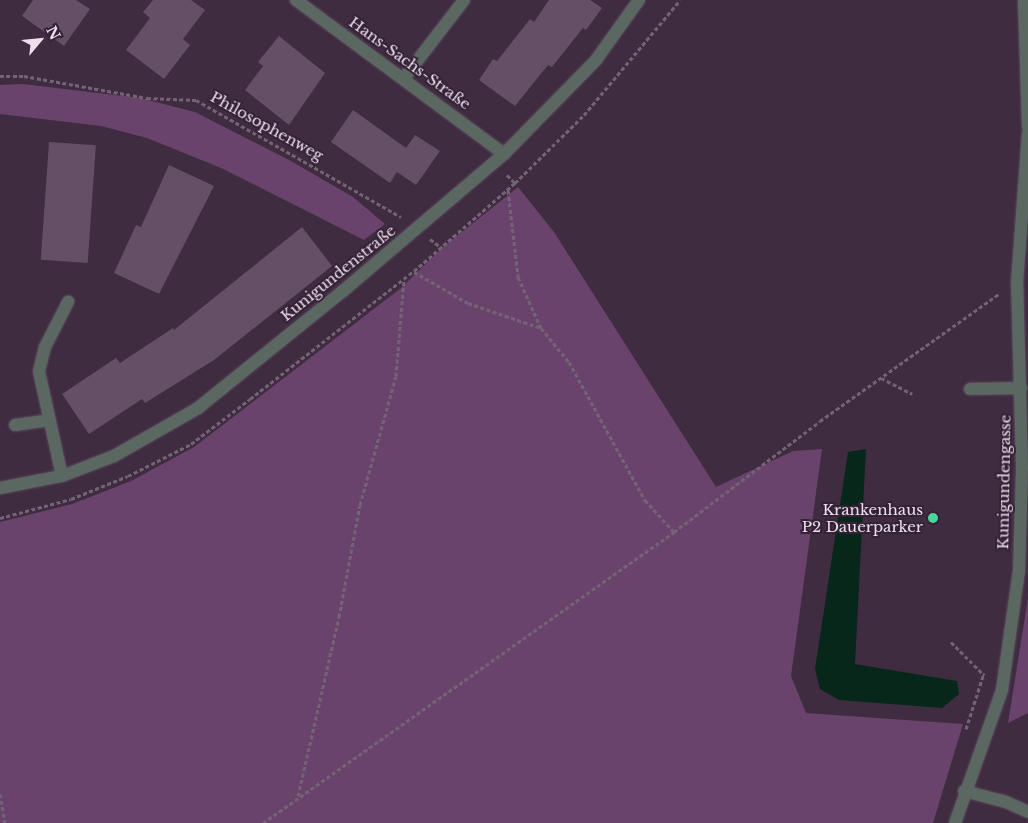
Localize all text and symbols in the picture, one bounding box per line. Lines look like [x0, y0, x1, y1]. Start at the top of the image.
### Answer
street label: Hans-Sachs-Straße [346, 13, 474, 113]
north arrow [15, 15, 65, 65]
text: N [42, 23, 64, 43]
street label: Philosophenweg [207, 88, 327, 164]
street label: Kunigundenstraße [277, 221, 399, 325]
street label: Kunigundengasse [994, 414, 1014, 550]
place label: Krankenhaus P2 Dauerparker [802, 500, 923, 535]
marker: Krankenhaus P2 Dauerparker [927, 512, 939, 524]

